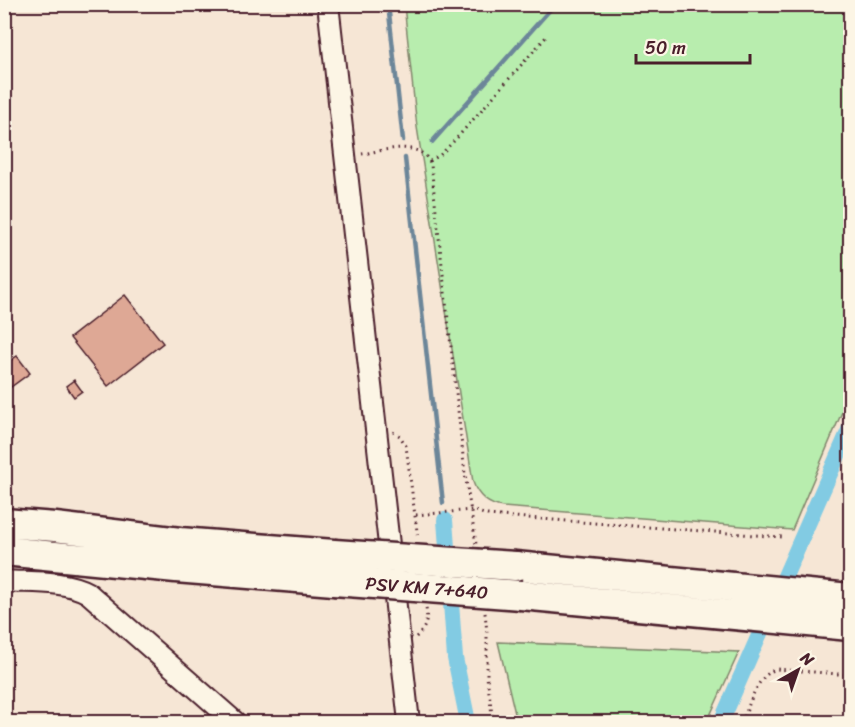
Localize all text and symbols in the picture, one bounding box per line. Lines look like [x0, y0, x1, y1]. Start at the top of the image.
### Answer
scale bar [636, 27, 750, 65]
text: 50 m [645, 32, 686, 64]
street label: PSV KM 7+640 [364, 567, 489, 608]
north arrow [768, 640, 828, 700]
text: N [793, 644, 822, 674]

